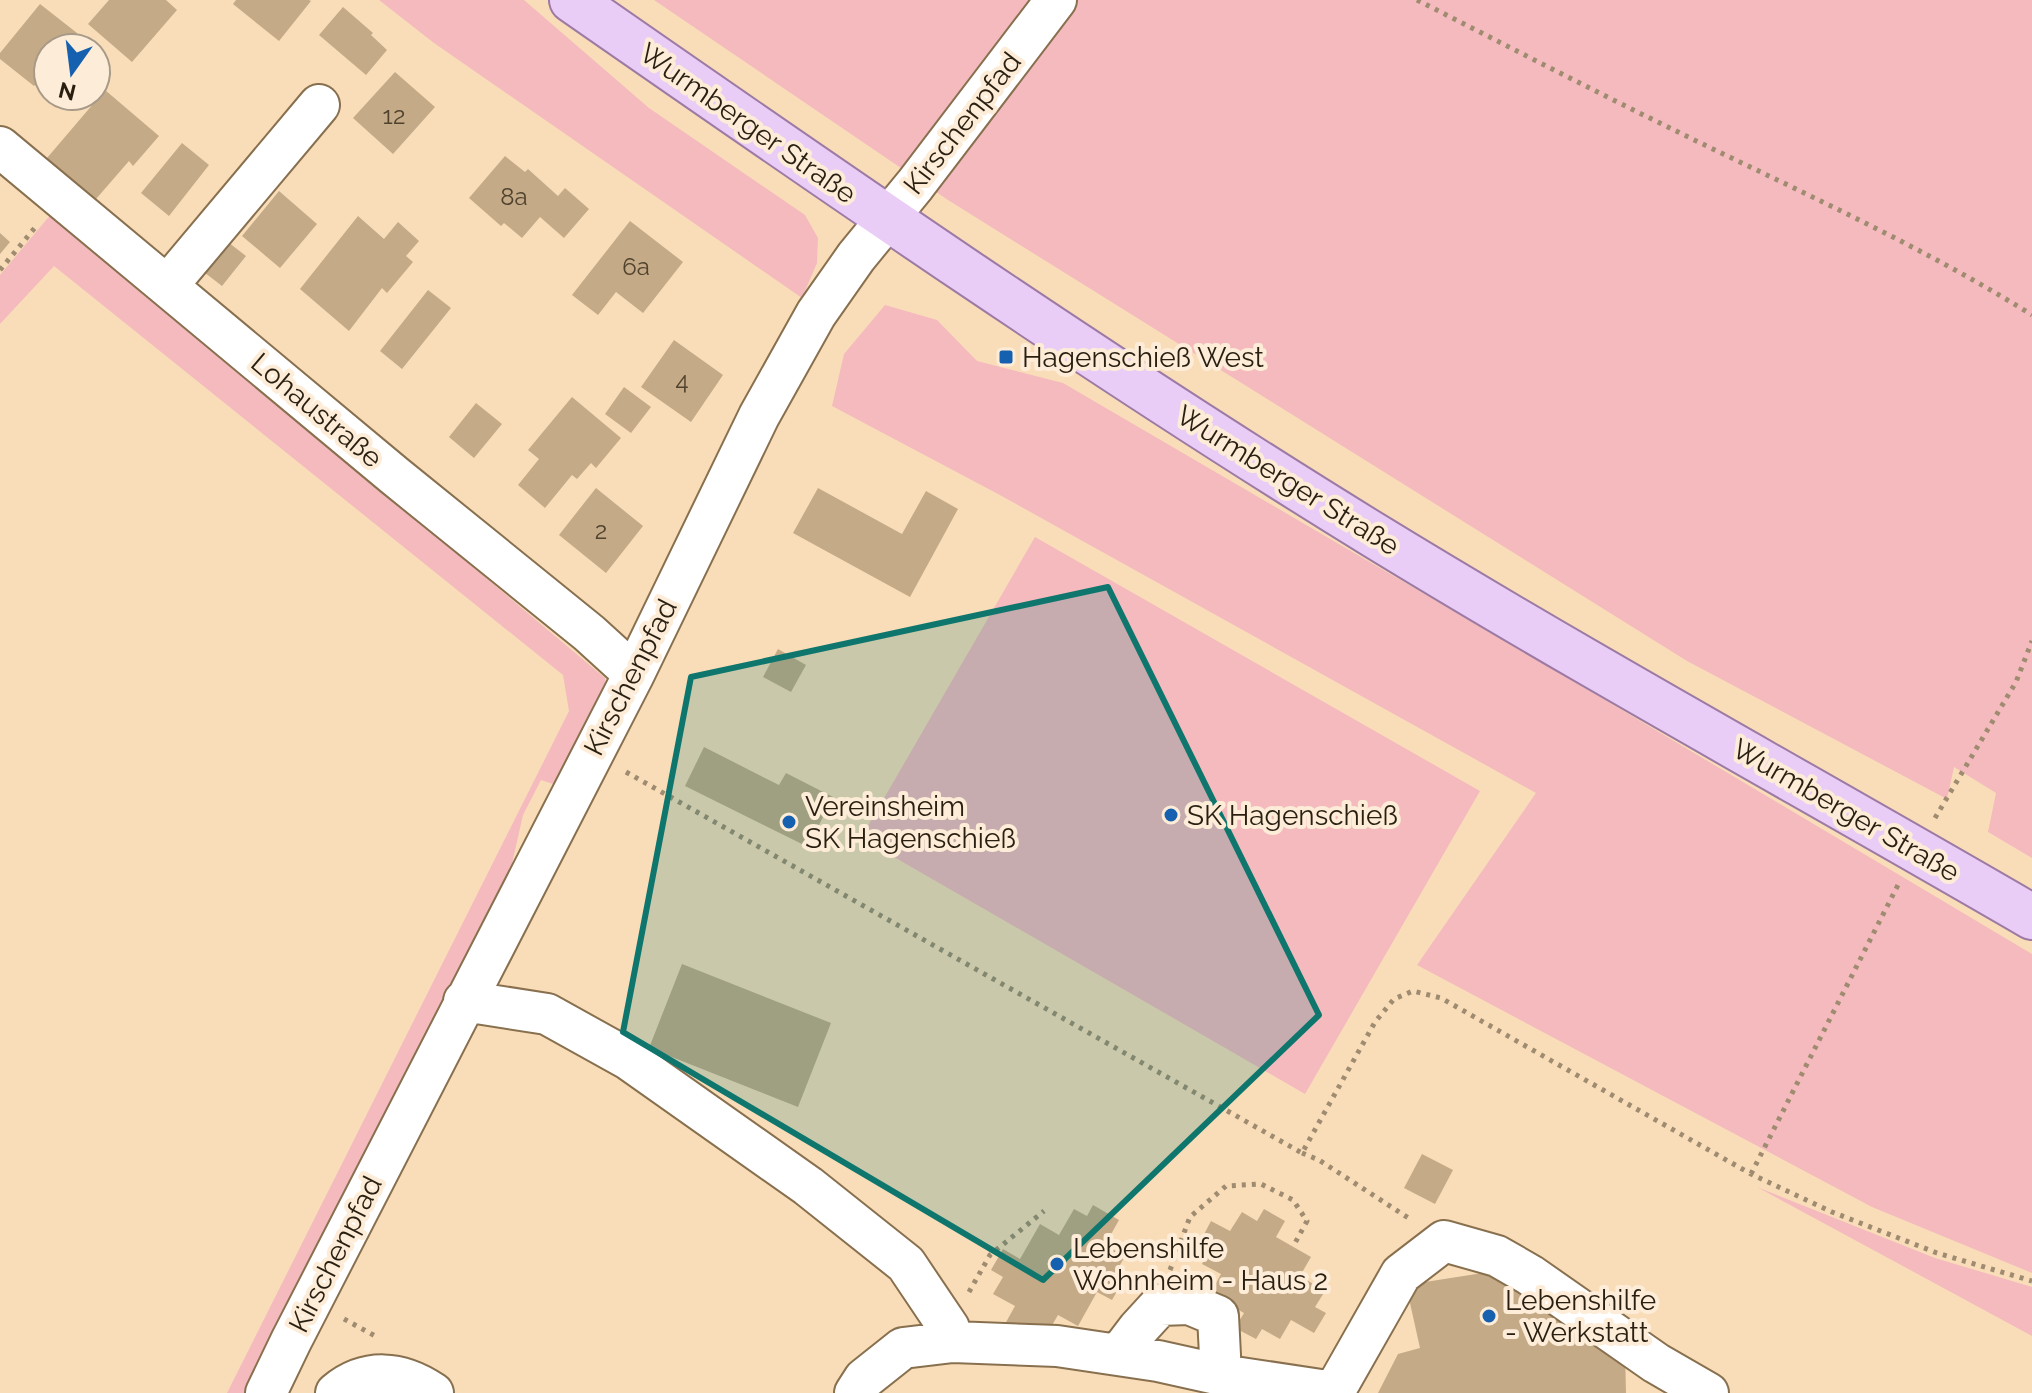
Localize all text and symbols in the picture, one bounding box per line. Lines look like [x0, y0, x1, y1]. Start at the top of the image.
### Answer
north arrow [32, 32, 112, 112]
street label: Wurmberger Straße [633, 36, 862, 211]
street label: Kirschenpfad [897, 46, 1028, 201]
text: N [56, 77, 78, 106]
house number: 12 [383, 101, 405, 130]
house number: 8a [500, 182, 528, 211]
house number: 6a [622, 252, 650, 281]
place label: Hagenschieß West [1022, 341, 1265, 374]
street label: Lohaustraße [245, 346, 389, 475]
marker: Hagenschieß West [997, 348, 1015, 366]
house number: 4 [675, 366, 689, 395]
street label: Wurmberger Straße [1170, 398, 1405, 562]
house number: 2 [595, 516, 607, 545]
street label: Kirschenpfad [577, 594, 684, 761]
street label: Wurmberger Straße [1726, 732, 1965, 889]
place label: Vereinsheim SK Hagenschieß [805, 790, 1016, 855]
place label: SK Hagenschieß [1187, 799, 1398, 832]
marker: SK Hagenschieß [1162, 806, 1180, 824]
marker: Vereinsheim SK Hagenschieß [780, 813, 798, 831]
street label: Kirschenpfad [282, 1171, 389, 1338]
place label: Lebenshilfe Wohnheim - Haus 2 [1073, 1232, 1328, 1297]
marker: Lebenshilfe Wohnheim - Haus 2 [1048, 1255, 1066, 1273]
place label: Lebenshilfe - Werkstatt [1505, 1284, 1656, 1349]
marker: Lebenshilfe - Werkstatt [1480, 1307, 1498, 1325]

